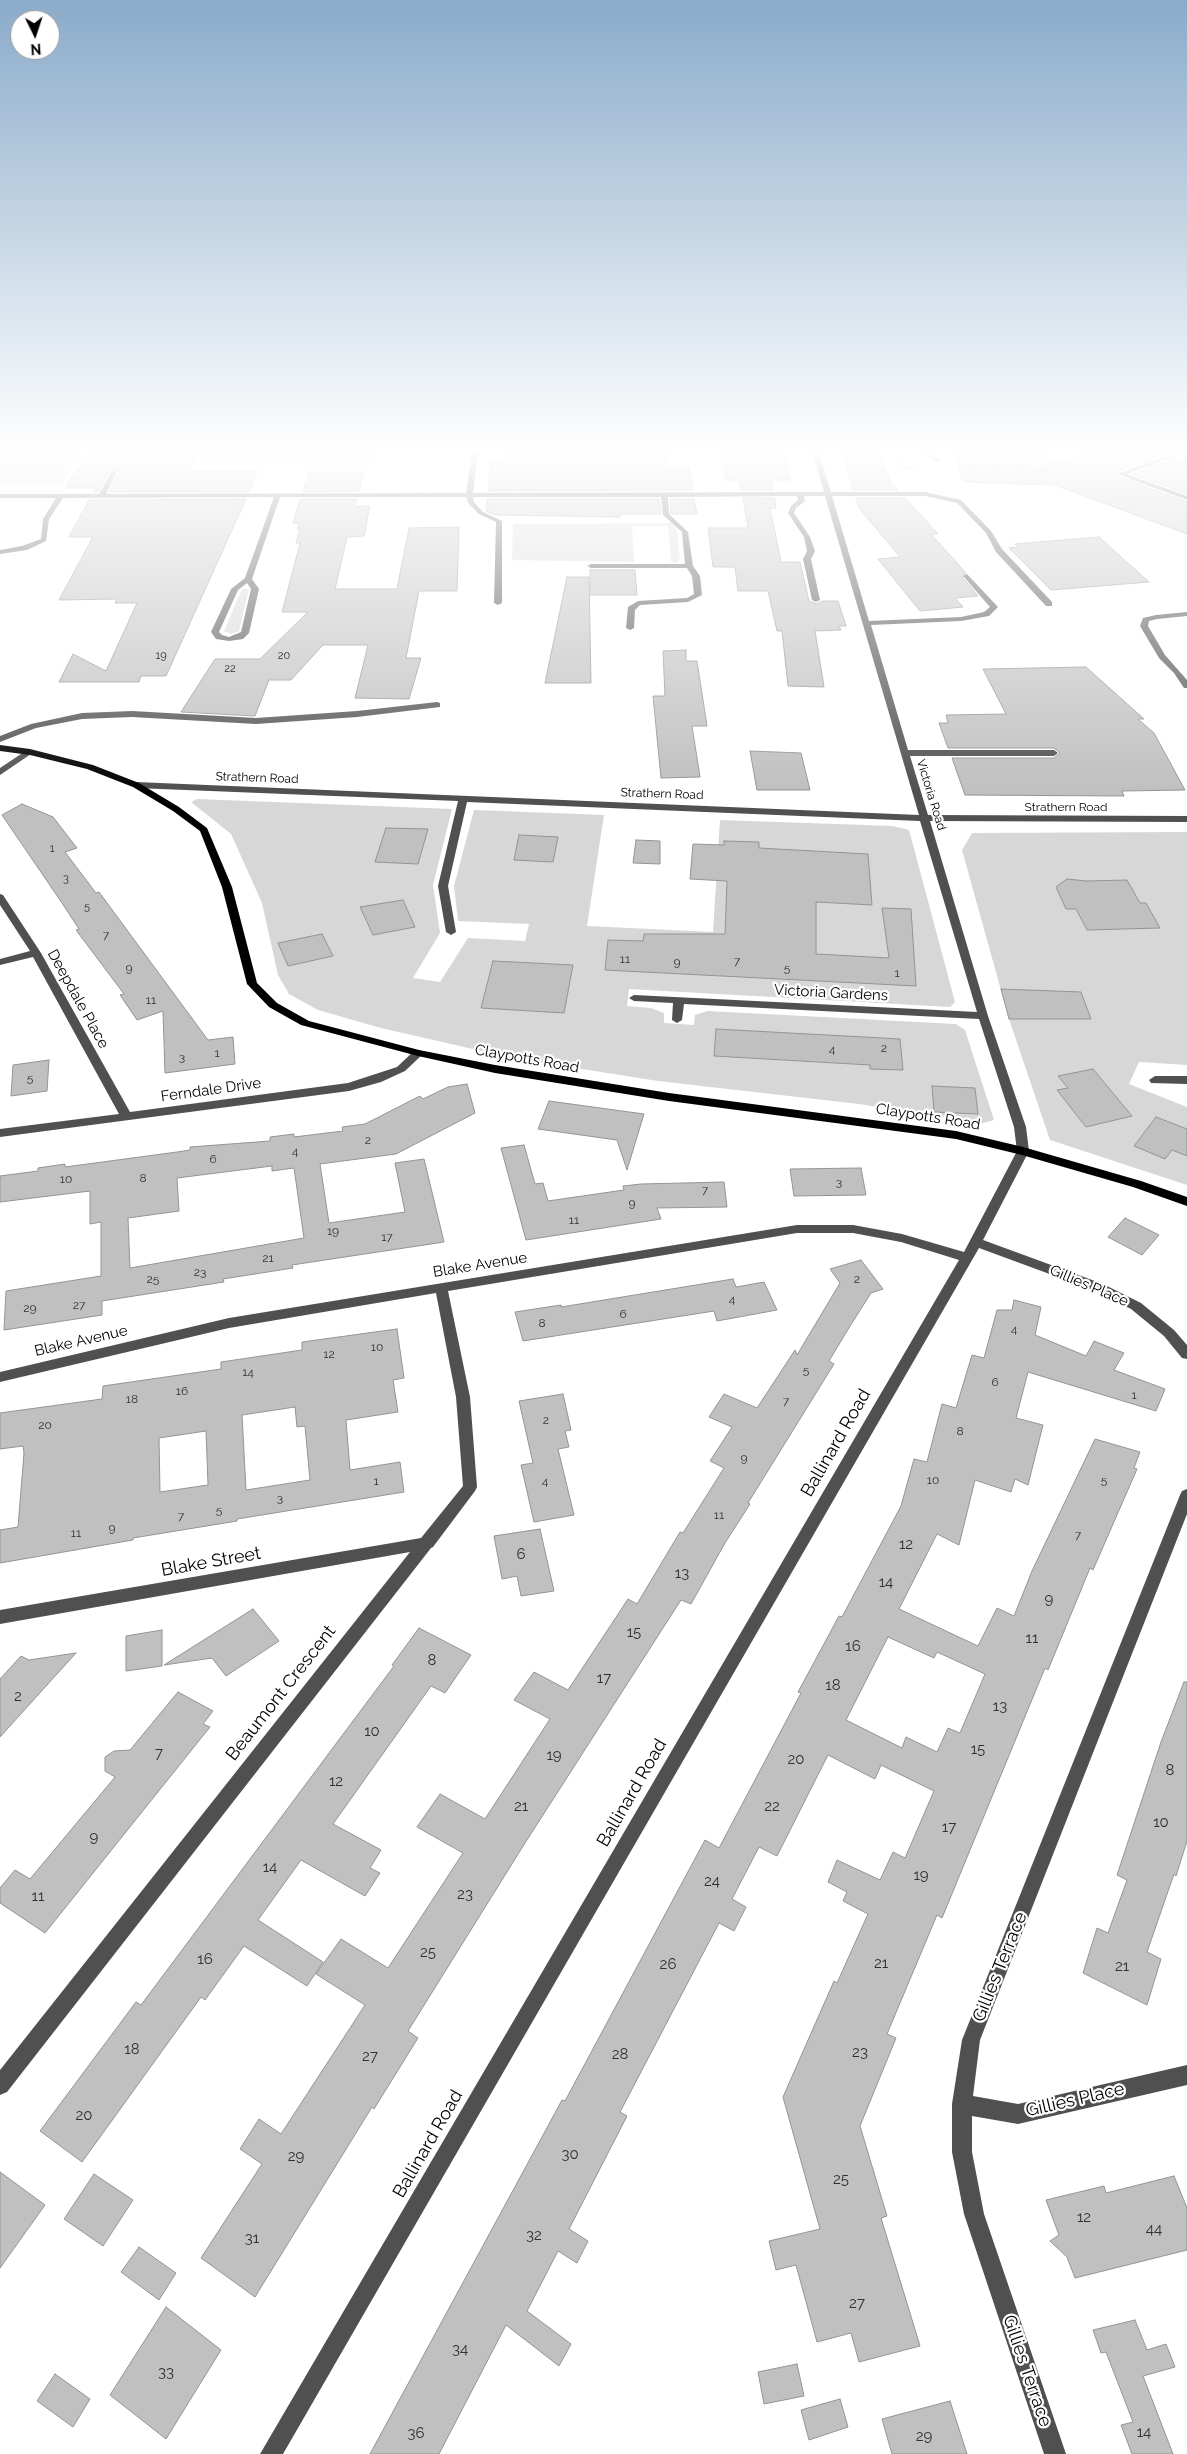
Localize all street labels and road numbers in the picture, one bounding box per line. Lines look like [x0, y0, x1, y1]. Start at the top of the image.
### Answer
street label: Victoria Road [913, 758, 949, 832]
street label: Strathern Road [215, 769, 299, 787]
street label: Strathern Road [620, 785, 704, 803]
street label: Strathern Road [1025, 800, 1107, 814]
street label: Deepdale Place [43, 946, 113, 1052]
street label: Victoria Gardens [774, 981, 888, 1005]
street label: Claypotts Road [473, 1041, 581, 1077]
street label: Ferndale Drive [160, 1074, 262, 1106]
street label: Claypotts Road [874, 1100, 982, 1134]
street label: Blake Avenue [432, 1249, 528, 1281]
street label: Gillies Place [1047, 1261, 1131, 1311]
street label: Blake Avenue [33, 1322, 129, 1360]
street label: Ballinard Road [796, 1385, 876, 1501]
street label: Blake Street [159, 1543, 263, 1581]
street label: Beaumont Crescent [221, 1621, 341, 1765]
street label: Ballinard Road [592, 1735, 672, 1851]
street label: Gillies Terrace [968, 1909, 1032, 2025]
street label: Gillies Place [1024, 2078, 1126, 2122]
street label: Ballinard Road [388, 2086, 468, 2202]
street label: Gillies Terrace [998, 2312, 1056, 2430]

